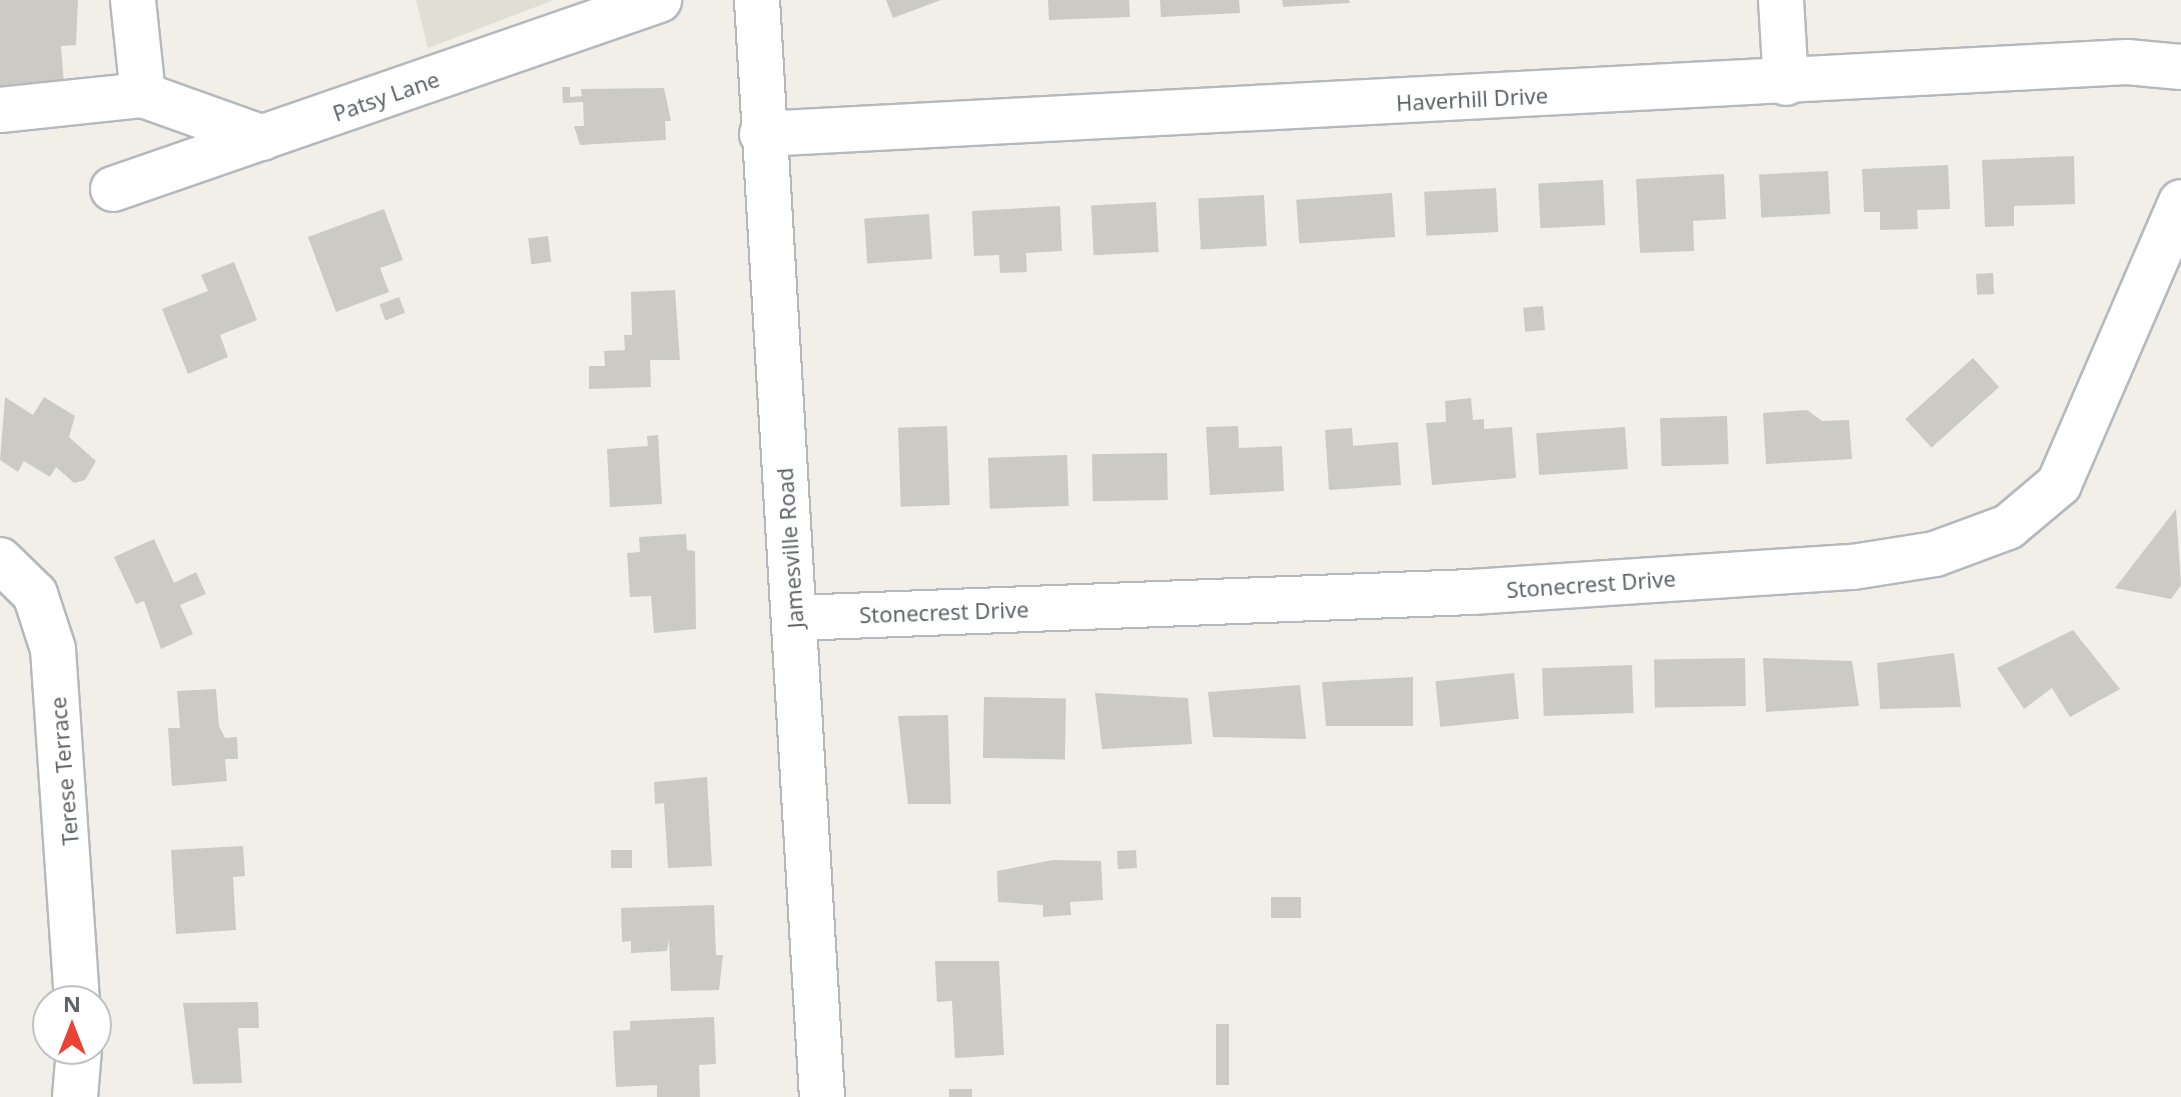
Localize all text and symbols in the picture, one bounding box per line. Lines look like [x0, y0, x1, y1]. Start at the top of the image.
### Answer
street label: Patsy Lane [329, 65, 443, 127]
street label: Haverhill Drive [1395, 82, 1549, 116]
street label: Jamesville Road [771, 467, 809, 629]
street label: Stonecrest Drive [1506, 565, 1676, 603]
street label: Stonecrest Drive [859, 596, 1029, 628]
street label: Terese Terrace [44, 696, 84, 846]
north arrow [32, 985, 112, 1065]
text: N [63, 988, 81, 1018]

